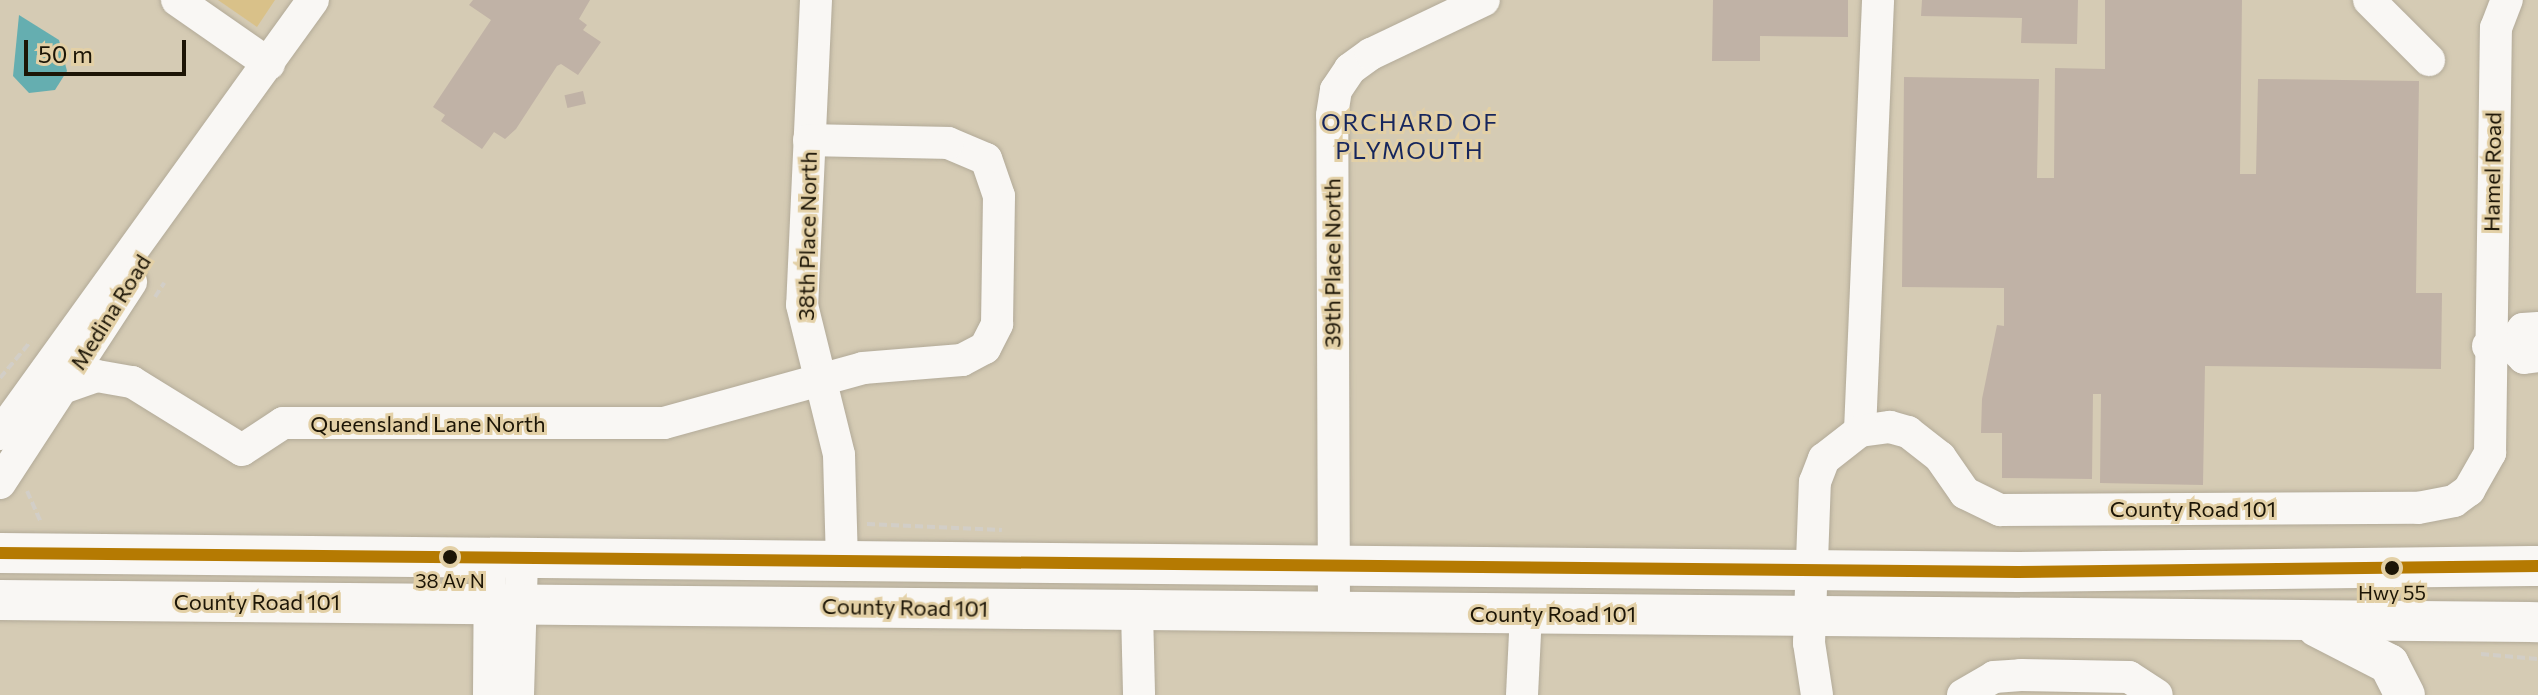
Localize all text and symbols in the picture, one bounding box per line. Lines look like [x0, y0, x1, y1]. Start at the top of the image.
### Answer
scale bar [28, 24, 190, 74]
text: 50 m [38, 39, 93, 68]
district label: ORCHARD OF PLYMOUTH [1321, 108, 1499, 164]
street label: Hamel Road [2478, 112, 2506, 232]
street label: 38th Place North [792, 151, 822, 321]
street label: 39th Place North [1319, 178, 1345, 348]
street label: Medina Road [64, 250, 156, 374]
street label: Queensland Lane North [310, 411, 546, 437]
street label: County Road 101 [2110, 496, 2276, 522]
marker: 38 Av N [442, 549, 458, 565]
marker: Hwy 55 [2384, 560, 2400, 576]
place label: 38 Av N [415, 568, 485, 592]
place label: Hwy 55 [2358, 580, 2426, 604]
street label: County Road 101 [174, 589, 340, 615]
street label: County Road 101 [822, 592, 988, 622]
street label: County Road 101 [1470, 601, 1636, 627]

